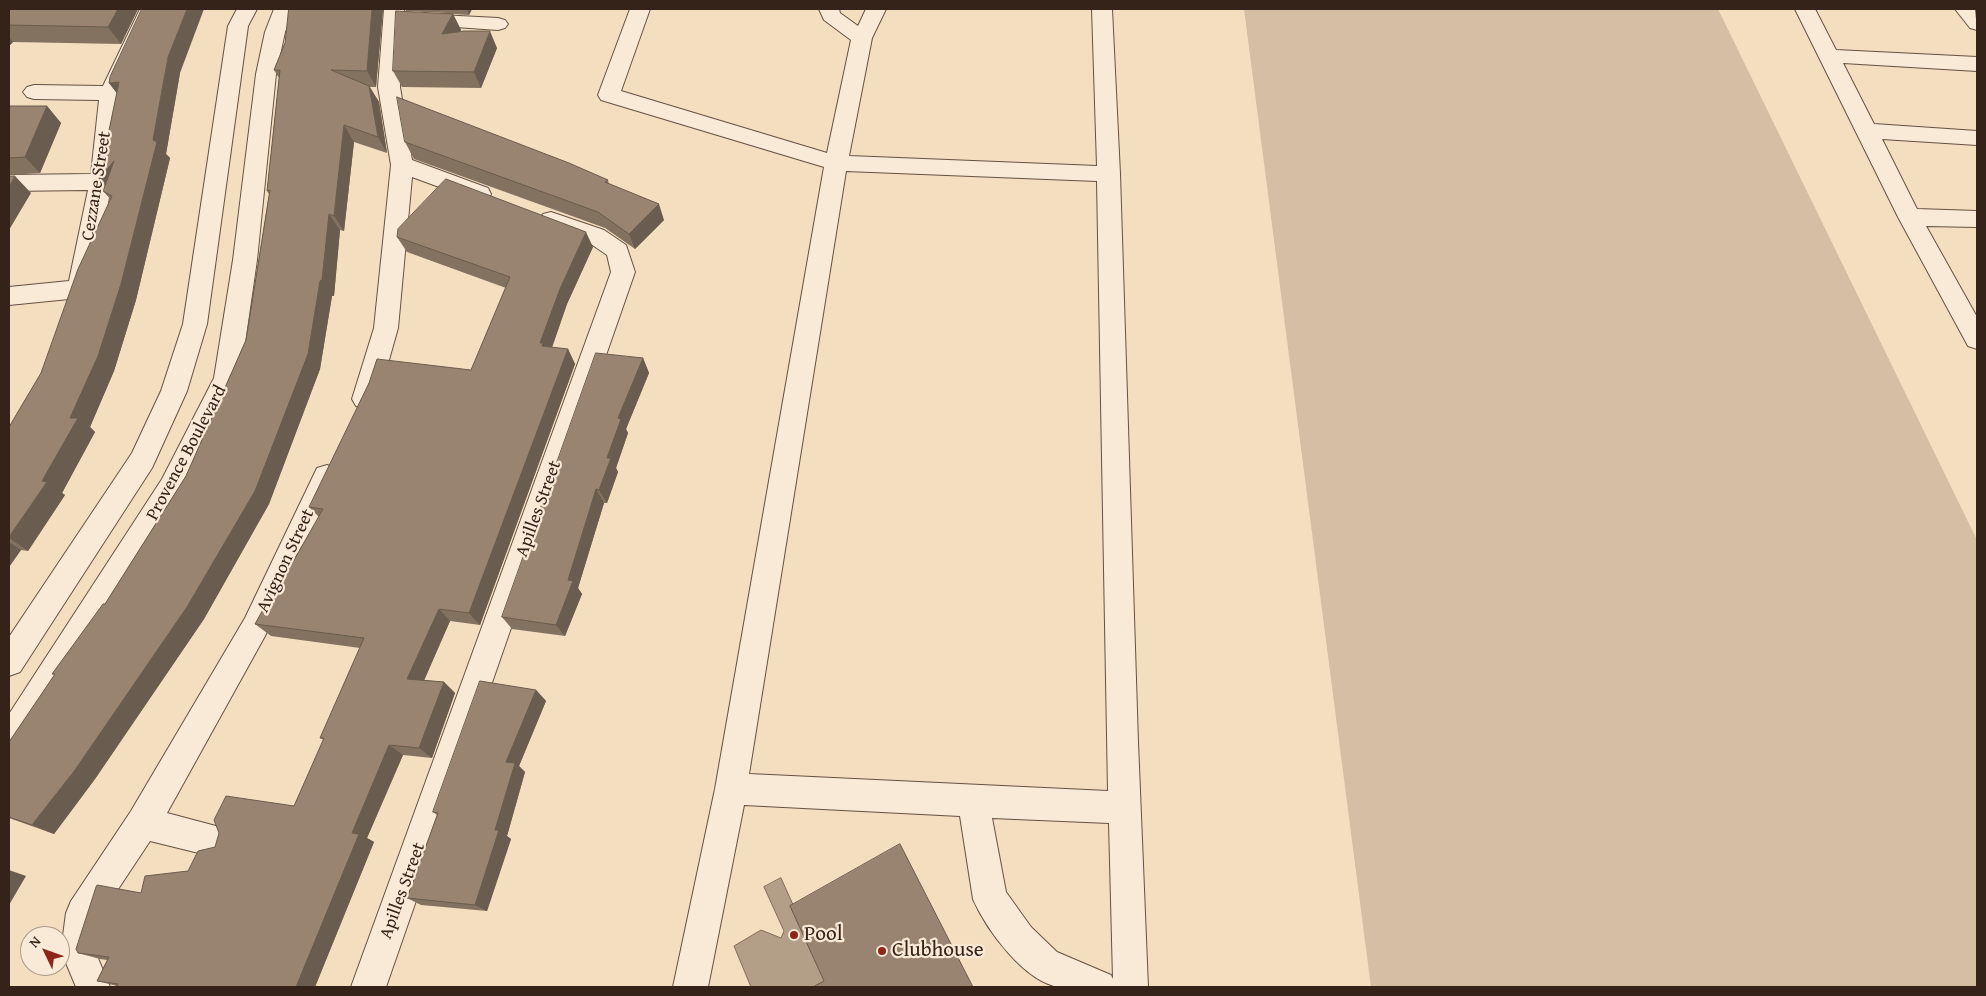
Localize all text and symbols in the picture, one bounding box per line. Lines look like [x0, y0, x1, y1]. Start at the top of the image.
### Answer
street label: Cezzane Street [78, 130, 116, 242]
street label: Provence Boulevard [142, 382, 232, 524]
street label: Apilles Street [512, 458, 566, 560]
street label: Avignon Street [253, 506, 319, 616]
street label: Apilles Street [376, 840, 430, 942]
place label: Pool [804, 922, 843, 948]
north arrow [20, 926, 70, 976]
marker: Pool [788, 929, 800, 941]
text: N [24, 931, 45, 952]
place label: Clubhouse [892, 938, 984, 964]
marker: Clubhouse [876, 945, 888, 957]

